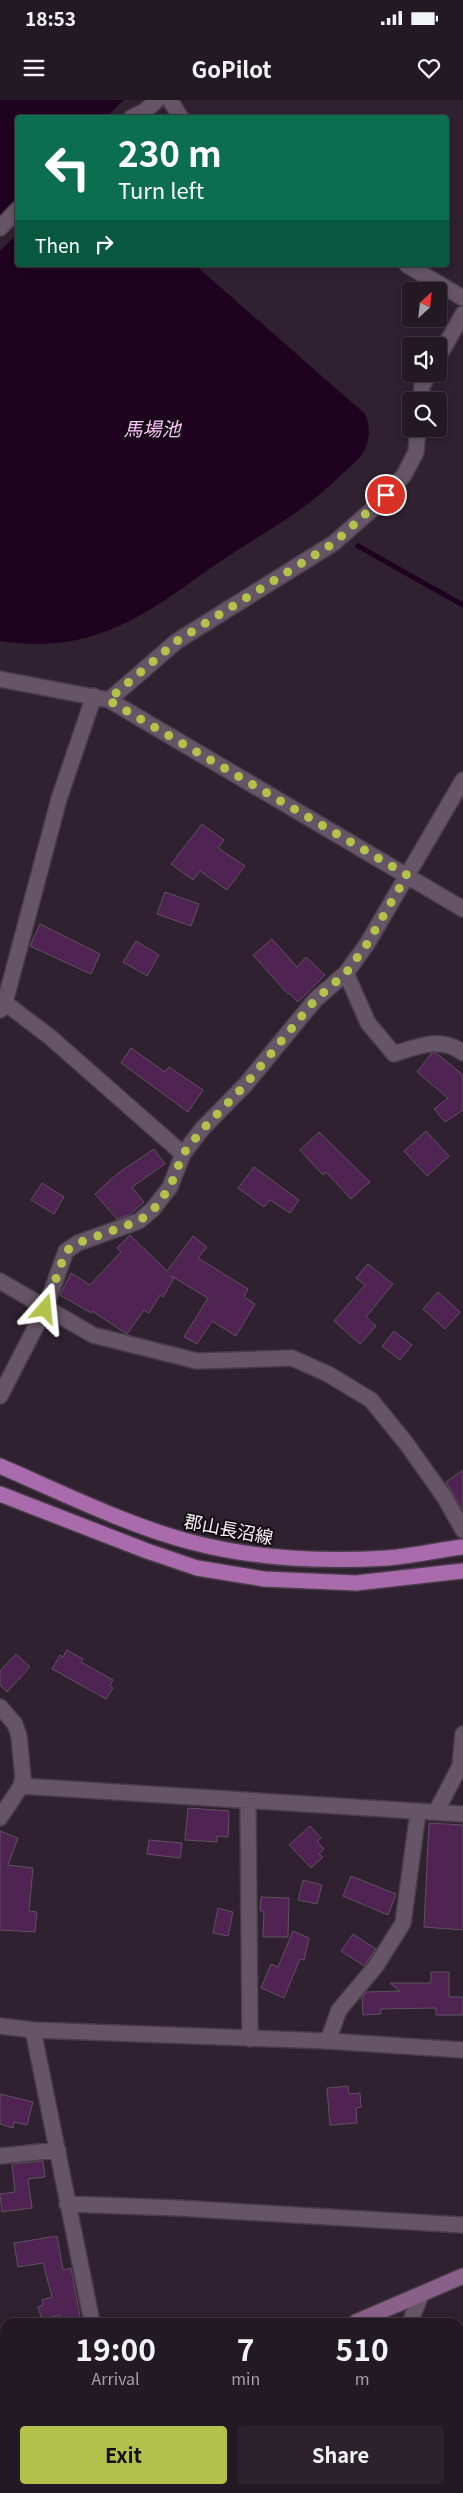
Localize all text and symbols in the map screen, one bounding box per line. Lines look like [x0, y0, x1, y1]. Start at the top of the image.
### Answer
text: 18:53 [25, 4, 76, 31]
text: GoPilot [191, 52, 272, 84]
icon: menu [20, 54, 48, 82]
icon: heart [415, 54, 443, 82]
text: 230 m [118, 126, 222, 177]
icon: left [35, 135, 100, 200]
text: Turn left [118, 173, 204, 205]
icon: right [90, 230, 118, 258]
text: Then [35, 231, 80, 258]
north arrow [402, 282, 448, 328]
map controls [402, 282, 447, 437]
button: sound [402, 337, 447, 382]
button: search [402, 392, 447, 437]
water label: 馬場池 [123, 414, 182, 441]
pin [365, 474, 407, 516]
icon: arrive [372, 481, 400, 509]
position arrow [18, 1282, 70, 1334]
street label: 郡山長沼線 [182, 1507, 276, 1549]
text: 19:00 [75, 2326, 156, 2370]
text: 7 [237, 2326, 255, 2370]
text: 510 [336, 2326, 389, 2370]
text: Arrival [92, 2366, 140, 2390]
text: min [231, 2366, 260, 2390]
text: m [355, 2366, 370, 2390]
button: Exit [20, 2426, 227, 2484]
button: Share [237, 2426, 444, 2484]

